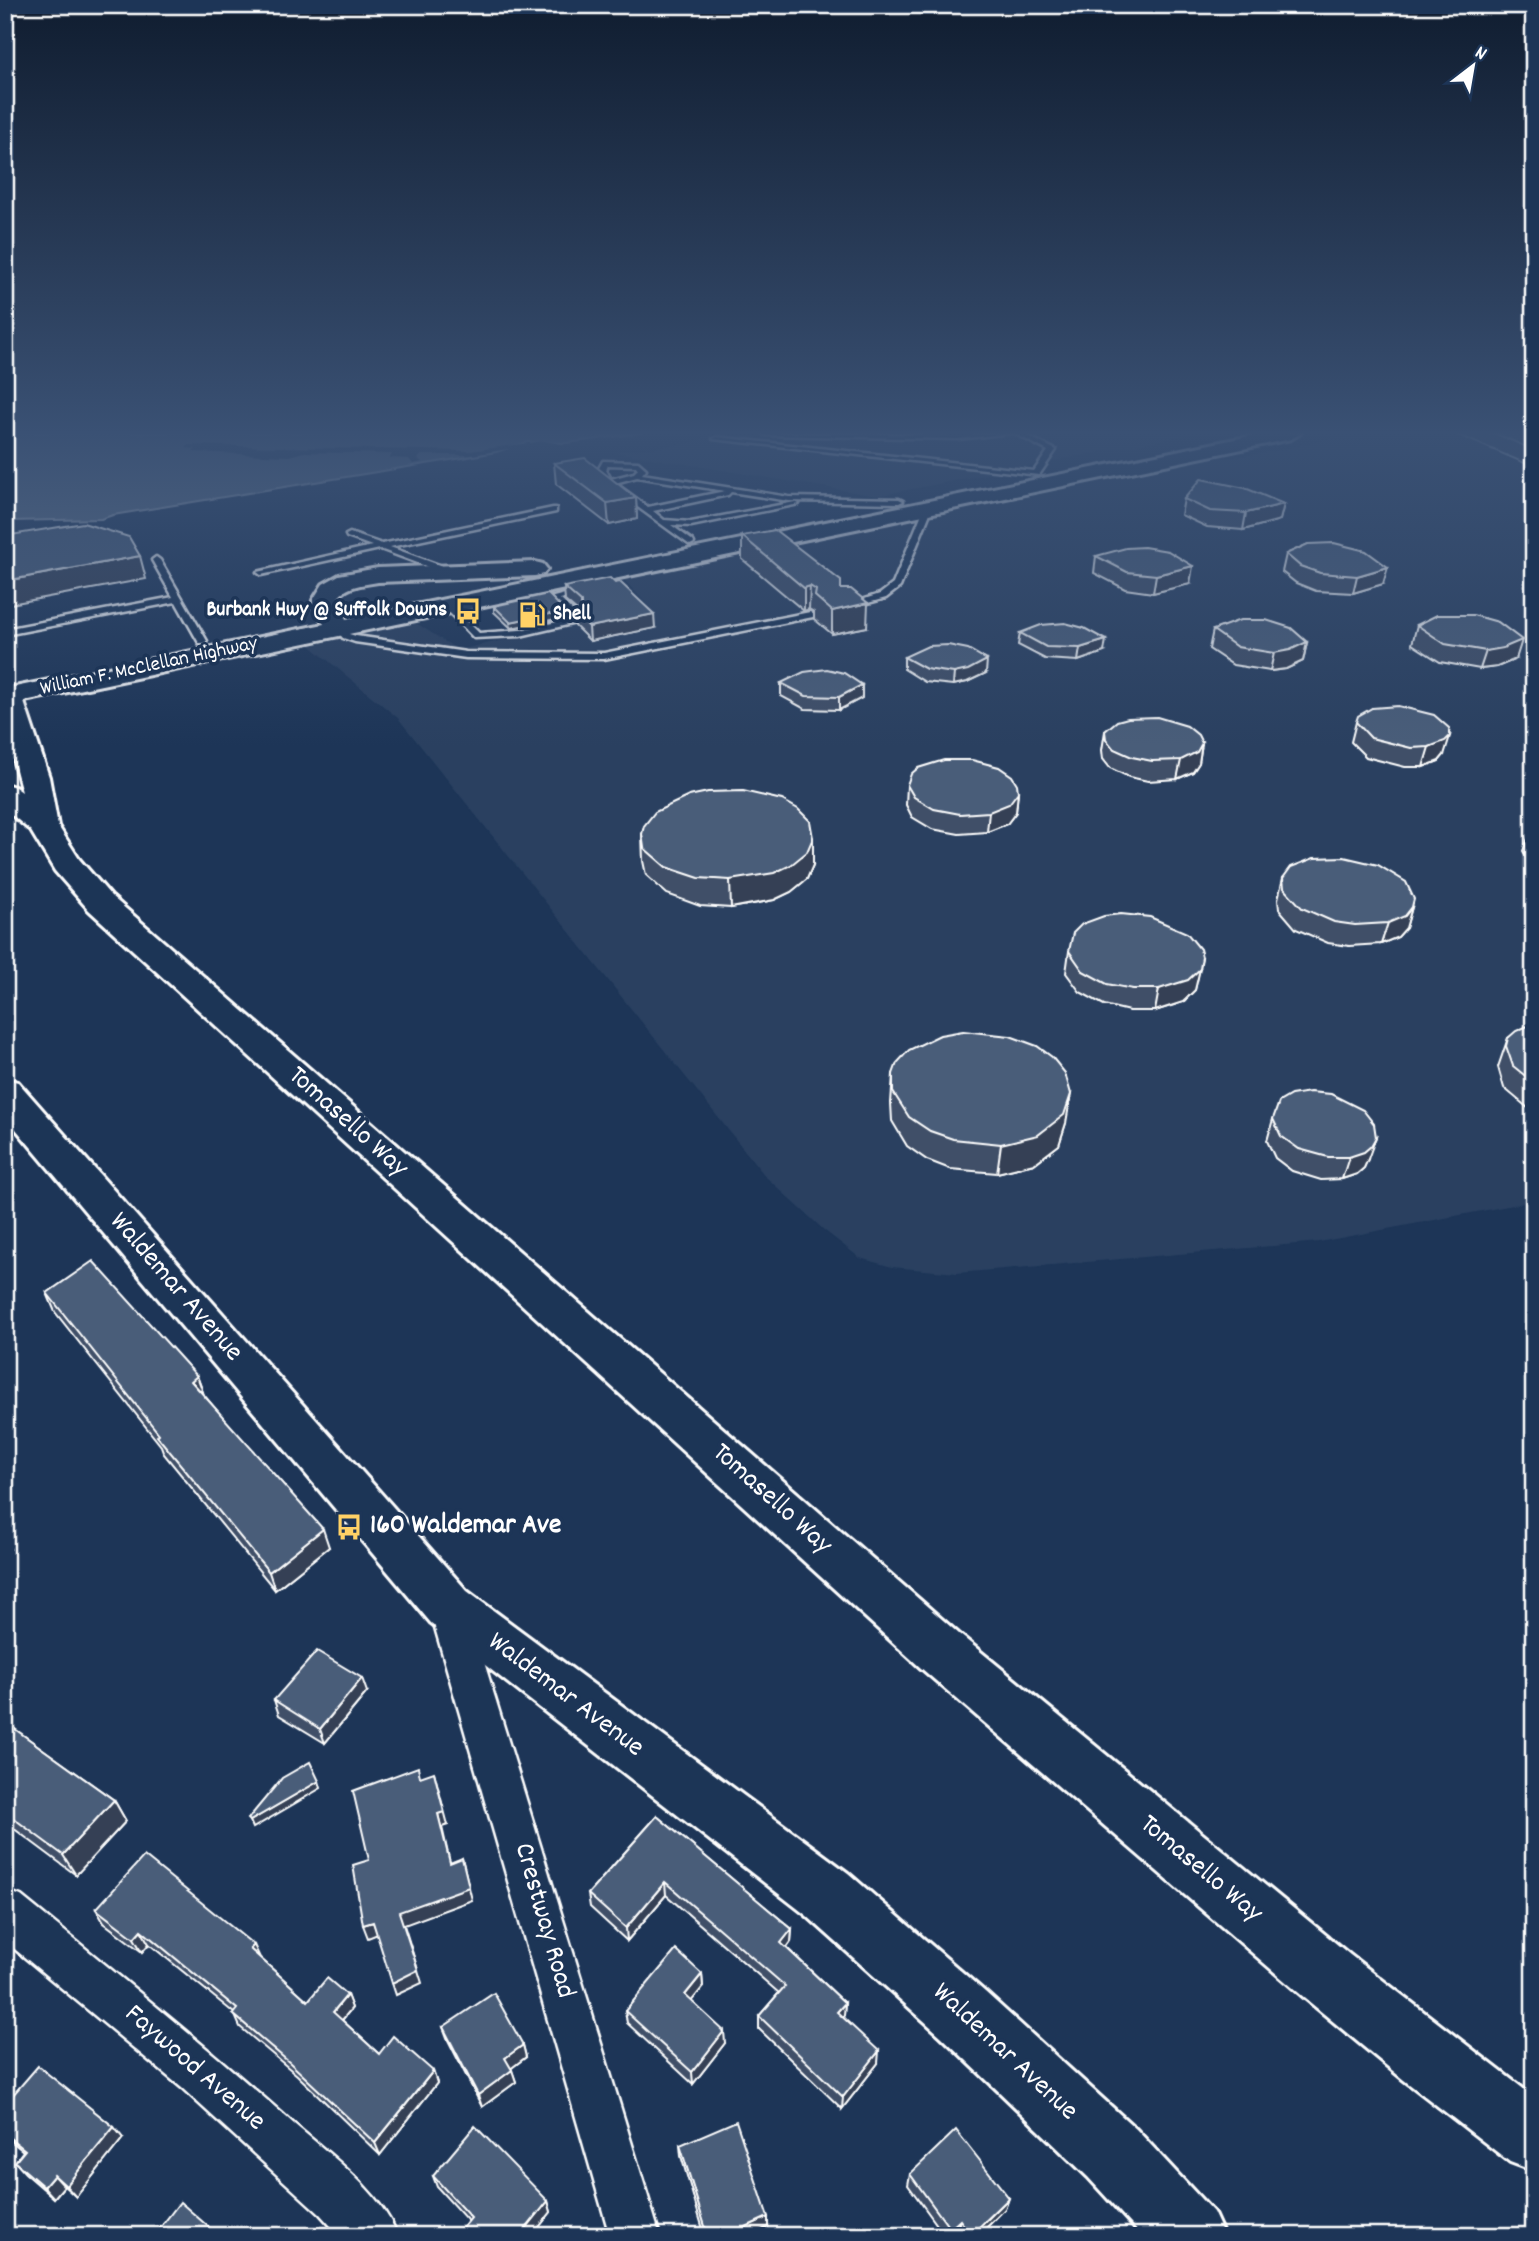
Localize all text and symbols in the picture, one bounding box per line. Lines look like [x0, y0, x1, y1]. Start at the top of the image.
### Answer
north arrow [1438, 32, 1508, 102]
text: N [1469, 40, 1491, 68]
place label: Burbank Hwy @ Suffolk Downs [206, 596, 447, 626]
bus stop icon: Burbank Hwy @ Suffolk Downs [453, 596, 483, 626]
fuel station icon: Shell [517, 600, 547, 630]
place label: Shell [553, 600, 592, 630]
street label: William F. McClellan Highway [38, 629, 261, 705]
street label: Tomasello Way [278, 1058, 417, 1189]
street label: Waldemar Avenue [99, 1204, 251, 1372]
street label: Tomasello Way [702, 1435, 841, 1566]
place label: 160 Waldemar Ave [370, 1507, 561, 1547]
bus stop icon: 160 Waldemar Ave [334, 1512, 364, 1542]
street label: Waldemar Avenue [478, 1624, 652, 1768]
street label: Tomasello Way [1130, 1806, 1271, 1934]
street label: Crestway Road [502, 1839, 584, 2003]
street label: Waldemar Avenue [922, 1975, 1086, 2131]
street label: Faywood Avenue [114, 1996, 274, 2142]

